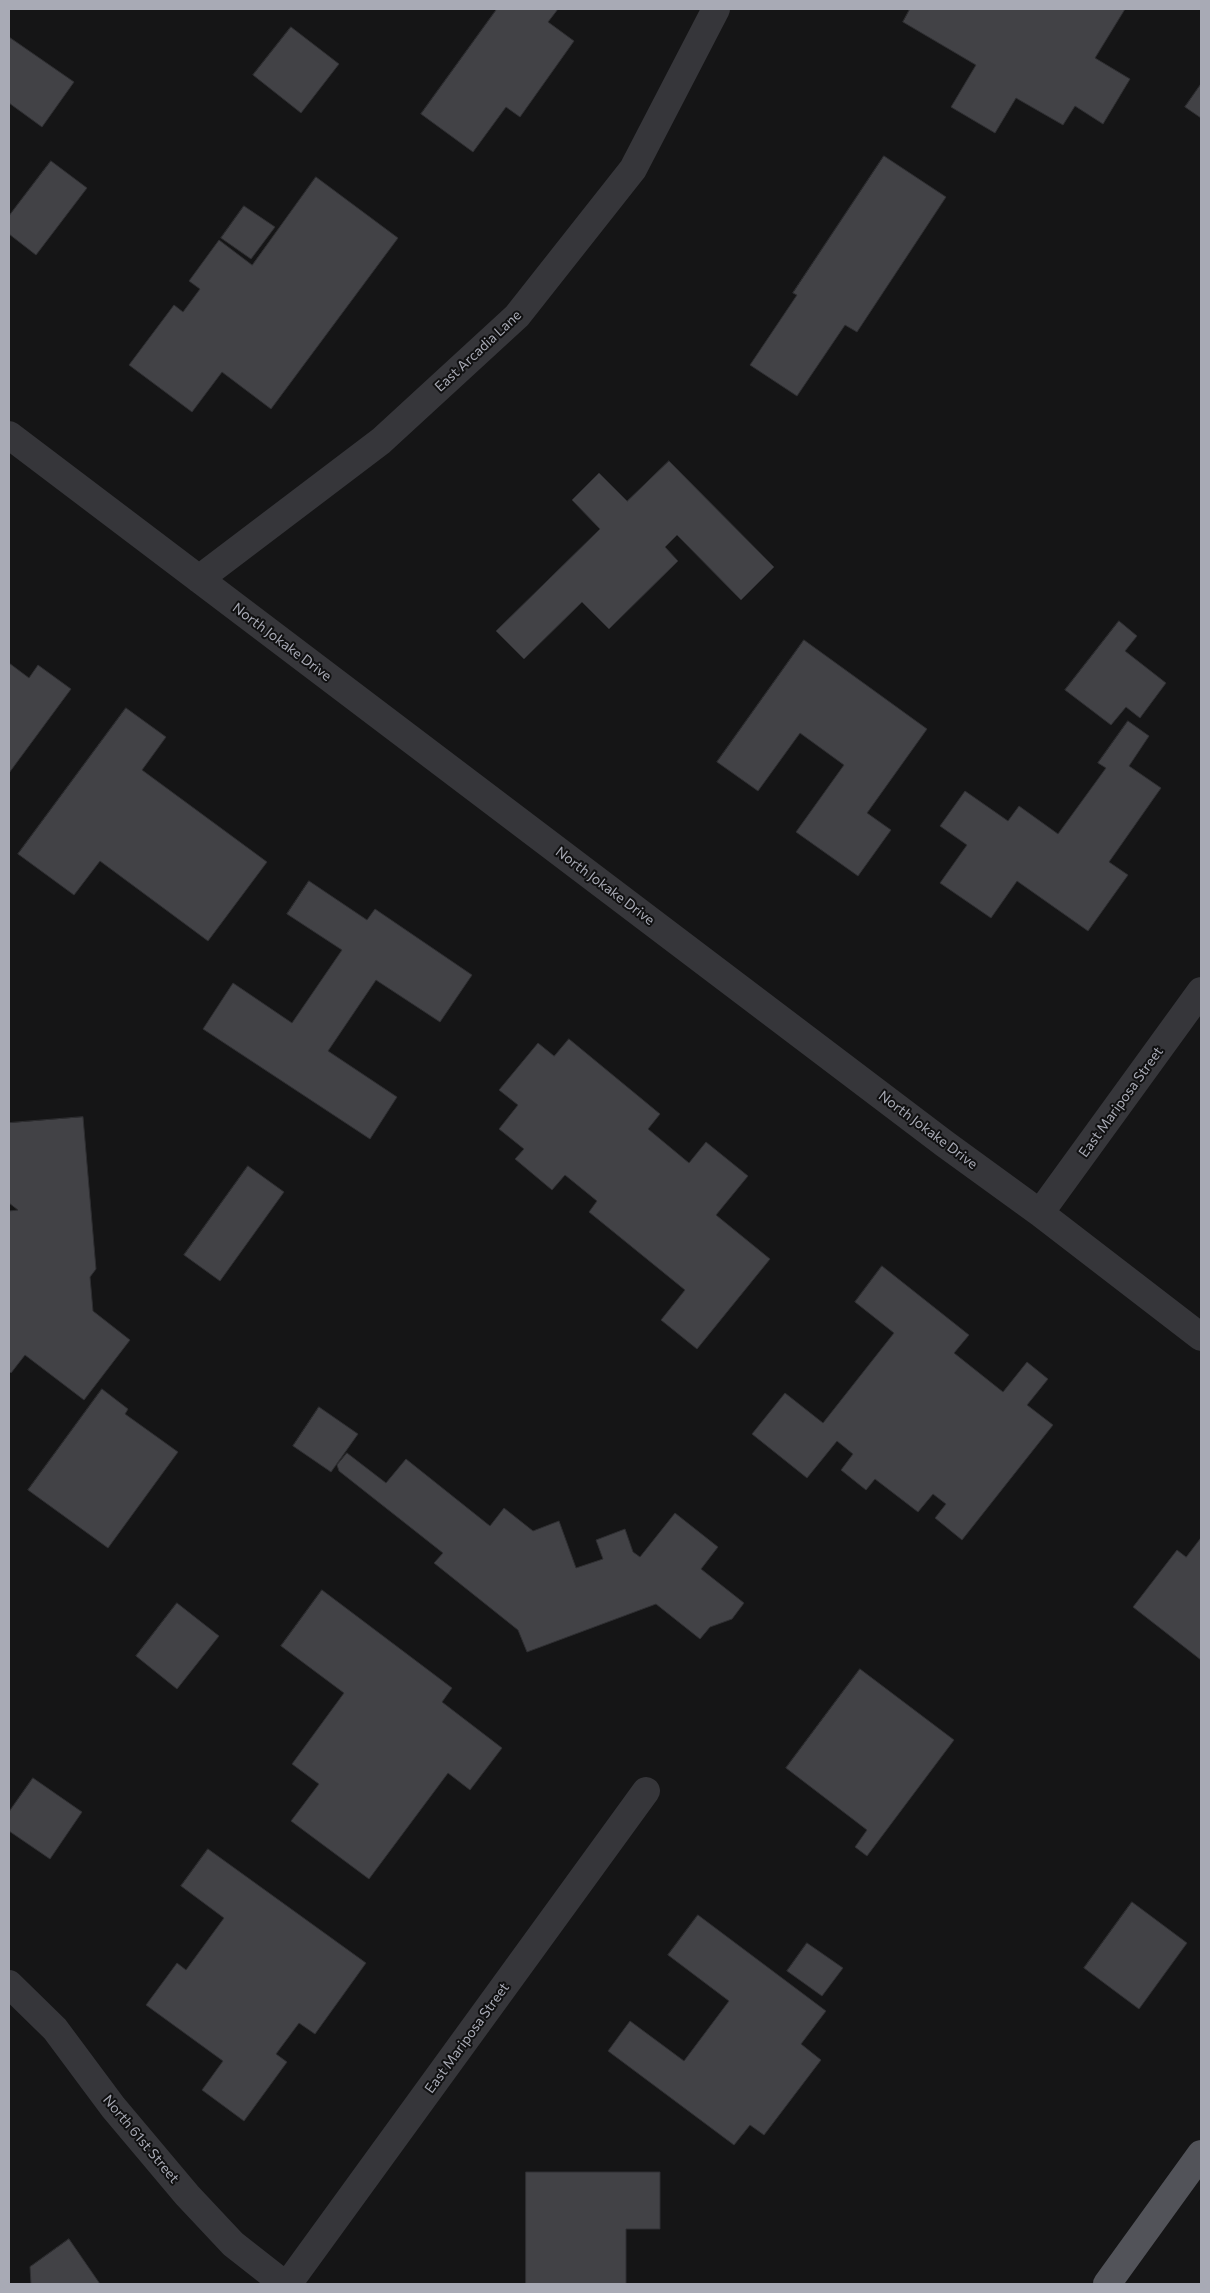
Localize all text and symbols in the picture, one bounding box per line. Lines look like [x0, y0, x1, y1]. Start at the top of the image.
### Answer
street label: East Arcadia Lane [431, 307, 525, 395]
street label: North Jokake Drive [229, 599, 335, 685]
street label: North Jokake Drive [552, 843, 658, 929]
street label: East Mariposa Street [1075, 1043, 1167, 1161]
street label: North Jokake Drive [875, 1087, 981, 1173]
street label: East Mariposa Street [421, 1979, 513, 2097]
street label: North 61st Street [99, 2092, 183, 2186]

